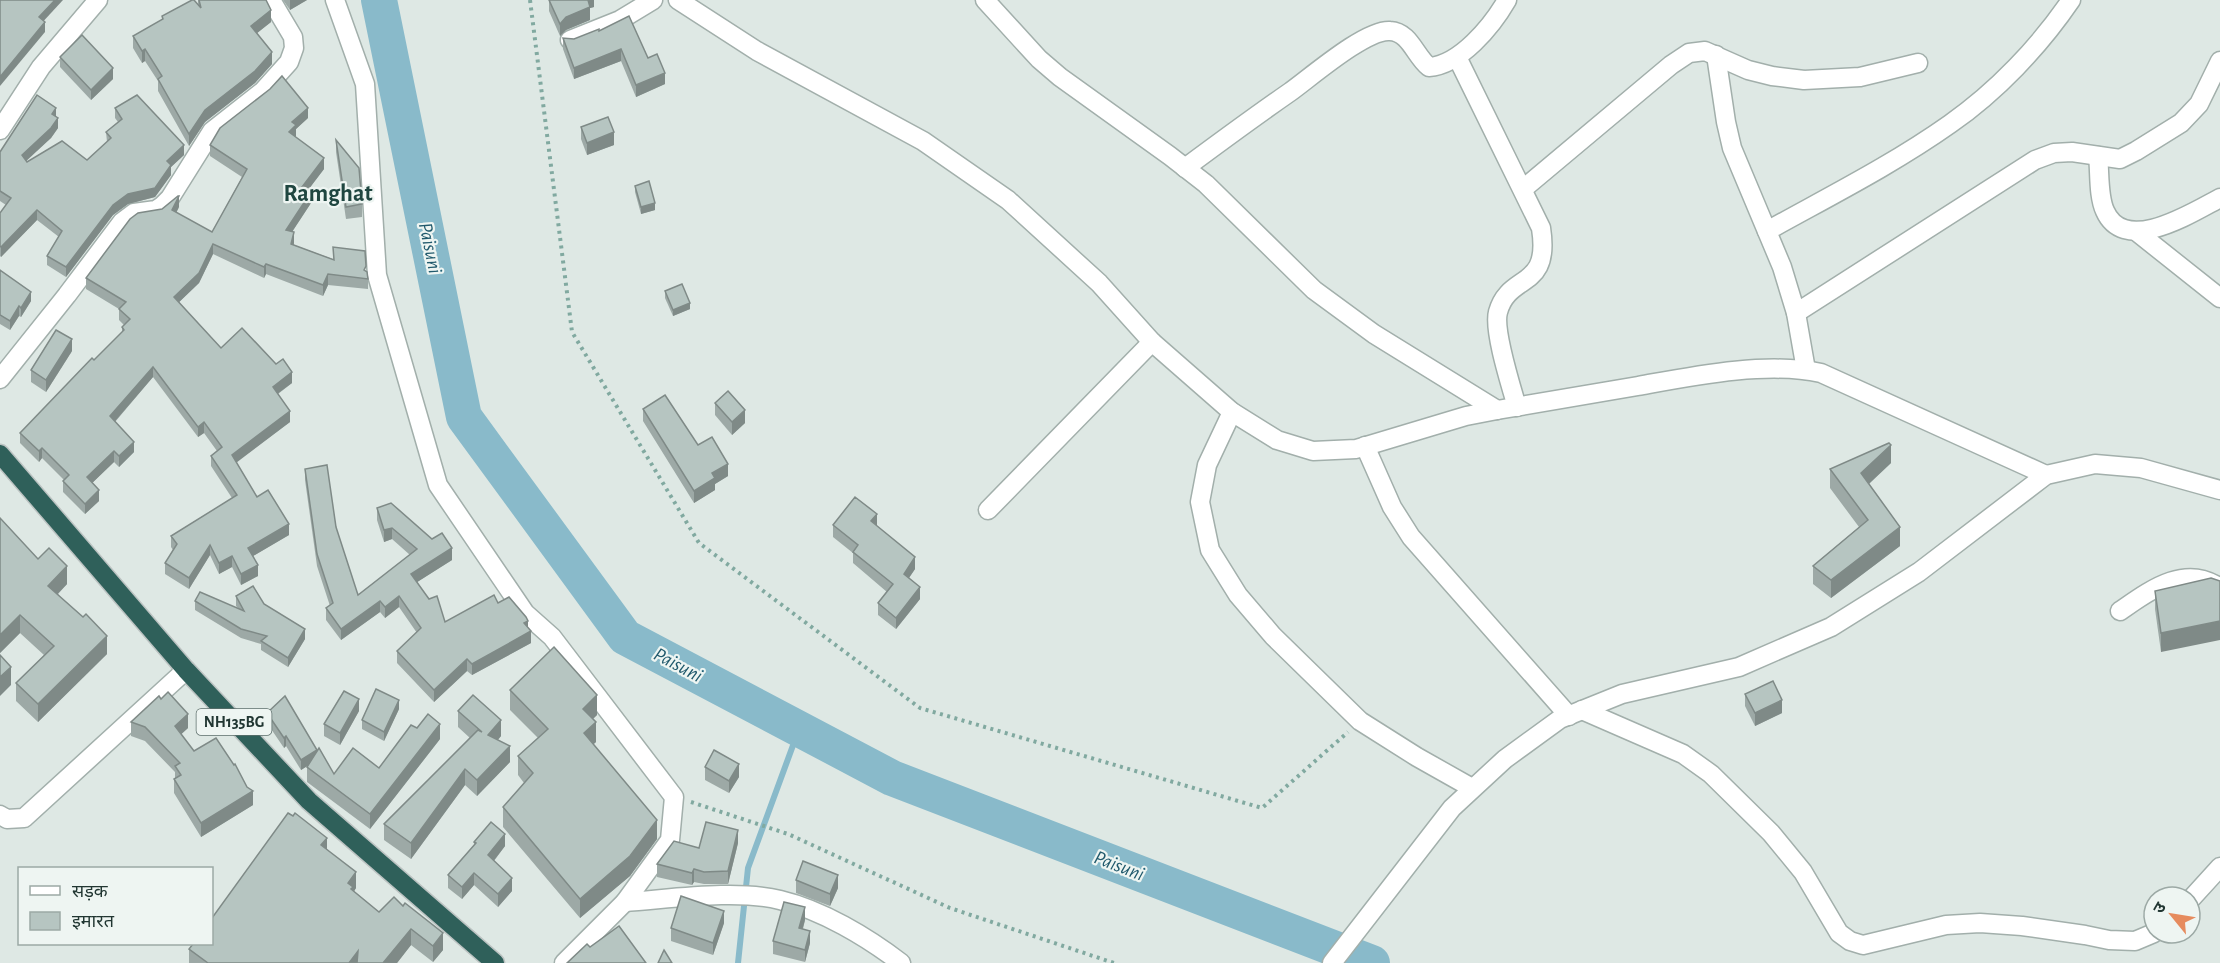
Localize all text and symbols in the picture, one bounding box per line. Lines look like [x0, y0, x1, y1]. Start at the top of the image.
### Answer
district label: Ramghat [283, 182, 373, 206]
water label: Paisuni [415, 221, 445, 275]
water label: Paisuni [650, 644, 706, 686]
road number: NH135BG [196, 709, 272, 735]
water label: Paisuni [1091, 847, 1147, 885]
legend [18, 867, 213, 945]
text: सड़क [72, 883, 109, 901]
north arrow [2142, 885, 2202, 945]
text: उ [2151, 899, 2169, 916]
text: इमारत [72, 913, 115, 931]

